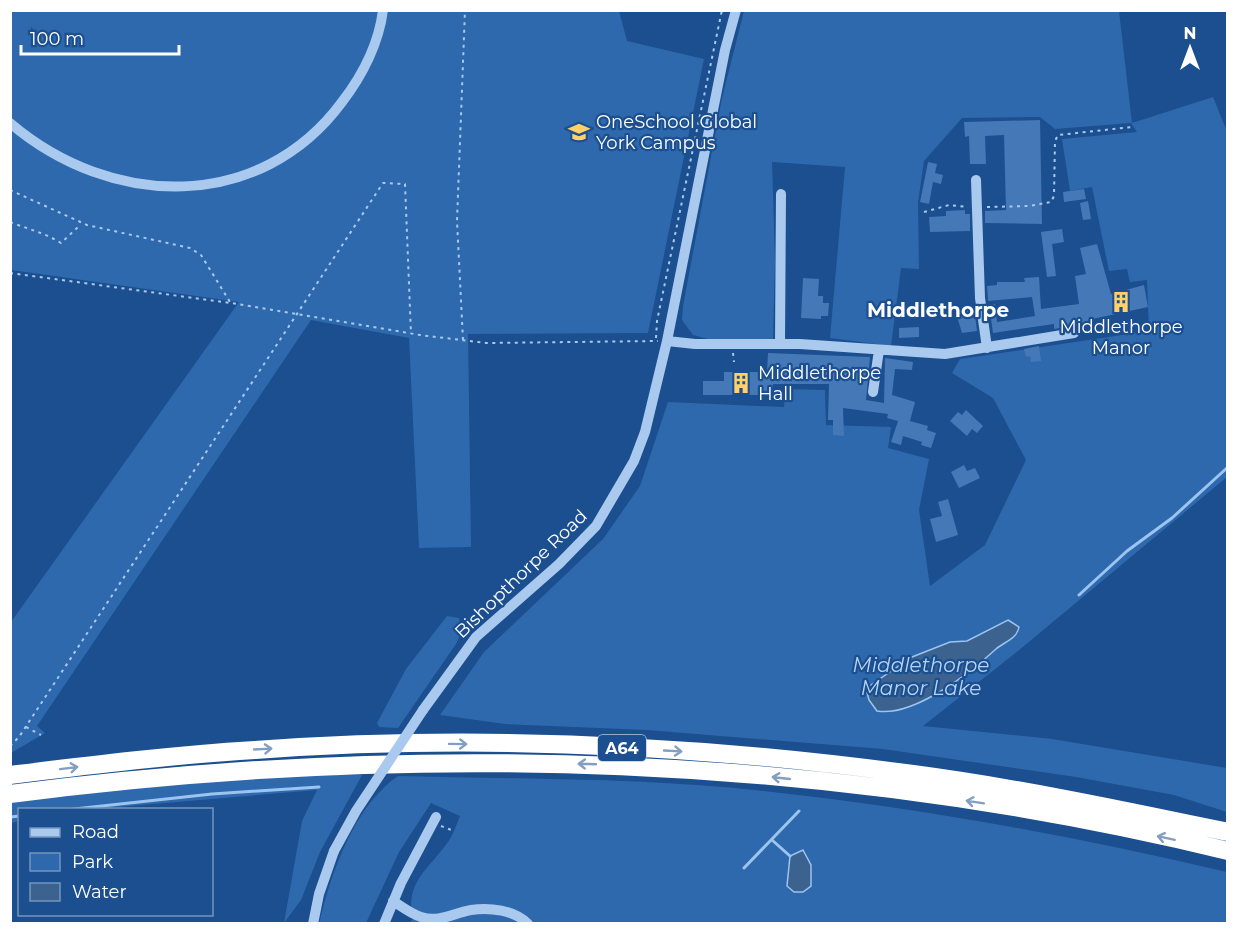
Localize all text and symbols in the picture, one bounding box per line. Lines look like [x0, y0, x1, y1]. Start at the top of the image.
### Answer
scale bar [21, 18, 178, 56]
north arrow [1160, 18, 1220, 78]
text: N [1184, 24, 1196, 43]
text: 100 m [30, 28, 84, 50]
place label: OneSchool Global York Campus [596, 111, 757, 154]
school or university icon: OneSchool Global York Campus [567, 120, 591, 144]
building icon: Middlethorpe Manor [1109, 290, 1133, 314]
district label: Middlethorpe [867, 298, 1009, 322]
place label: Middlethorpe Manor [1059, 316, 1183, 359]
place label: Middlethorpe Hall [758, 362, 881, 405]
building icon: Middlethorpe Hall [729, 371, 753, 395]
street label: Bishopthorpe Road [450, 505, 592, 643]
water label: Middlethorpe Manor Lake [853, 653, 989, 700]
road number: A64 [598, 735, 646, 761]
one-way arrow [447, 738, 467, 750]
one-way arrow [252, 744, 272, 755]
one-way arrow [663, 746, 683, 757]
one-way arrow [577, 759, 597, 770]
one-way arrow [58, 762, 78, 773]
one-way arrow [772, 772, 792, 783]
one-way arrow [965, 796, 985, 807]
legend [18, 808, 213, 916]
text: Road [72, 821, 119, 843]
one-way arrow [1157, 832, 1176, 843]
text: Park [72, 851, 113, 873]
text: Water [72, 881, 127, 903]

